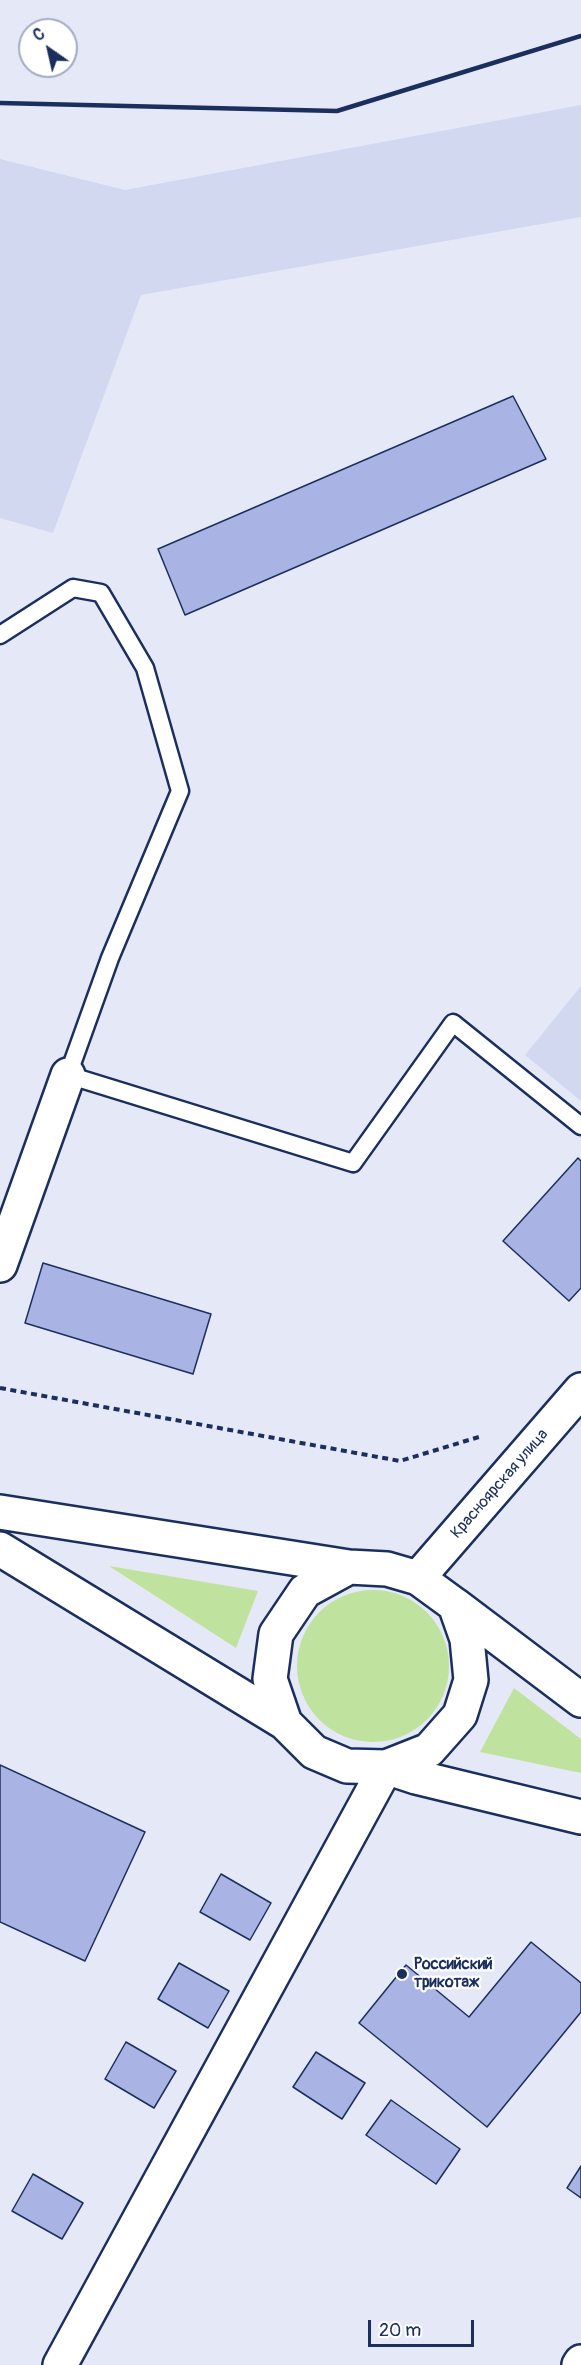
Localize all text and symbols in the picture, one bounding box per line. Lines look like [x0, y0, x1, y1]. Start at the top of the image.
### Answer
north arrow [18, 18, 78, 78]
text: С [29, 24, 49, 46]
street label: Красноярская улица [447, 1425, 553, 1543]
place label: Российский трикотаж [414, 1955, 493, 1993]
marker: Российский трикотаж [395, 1967, 409, 1981]
scale bar [371, 2308, 478, 2346]
text: 20 m [379, 2319, 421, 2342]

